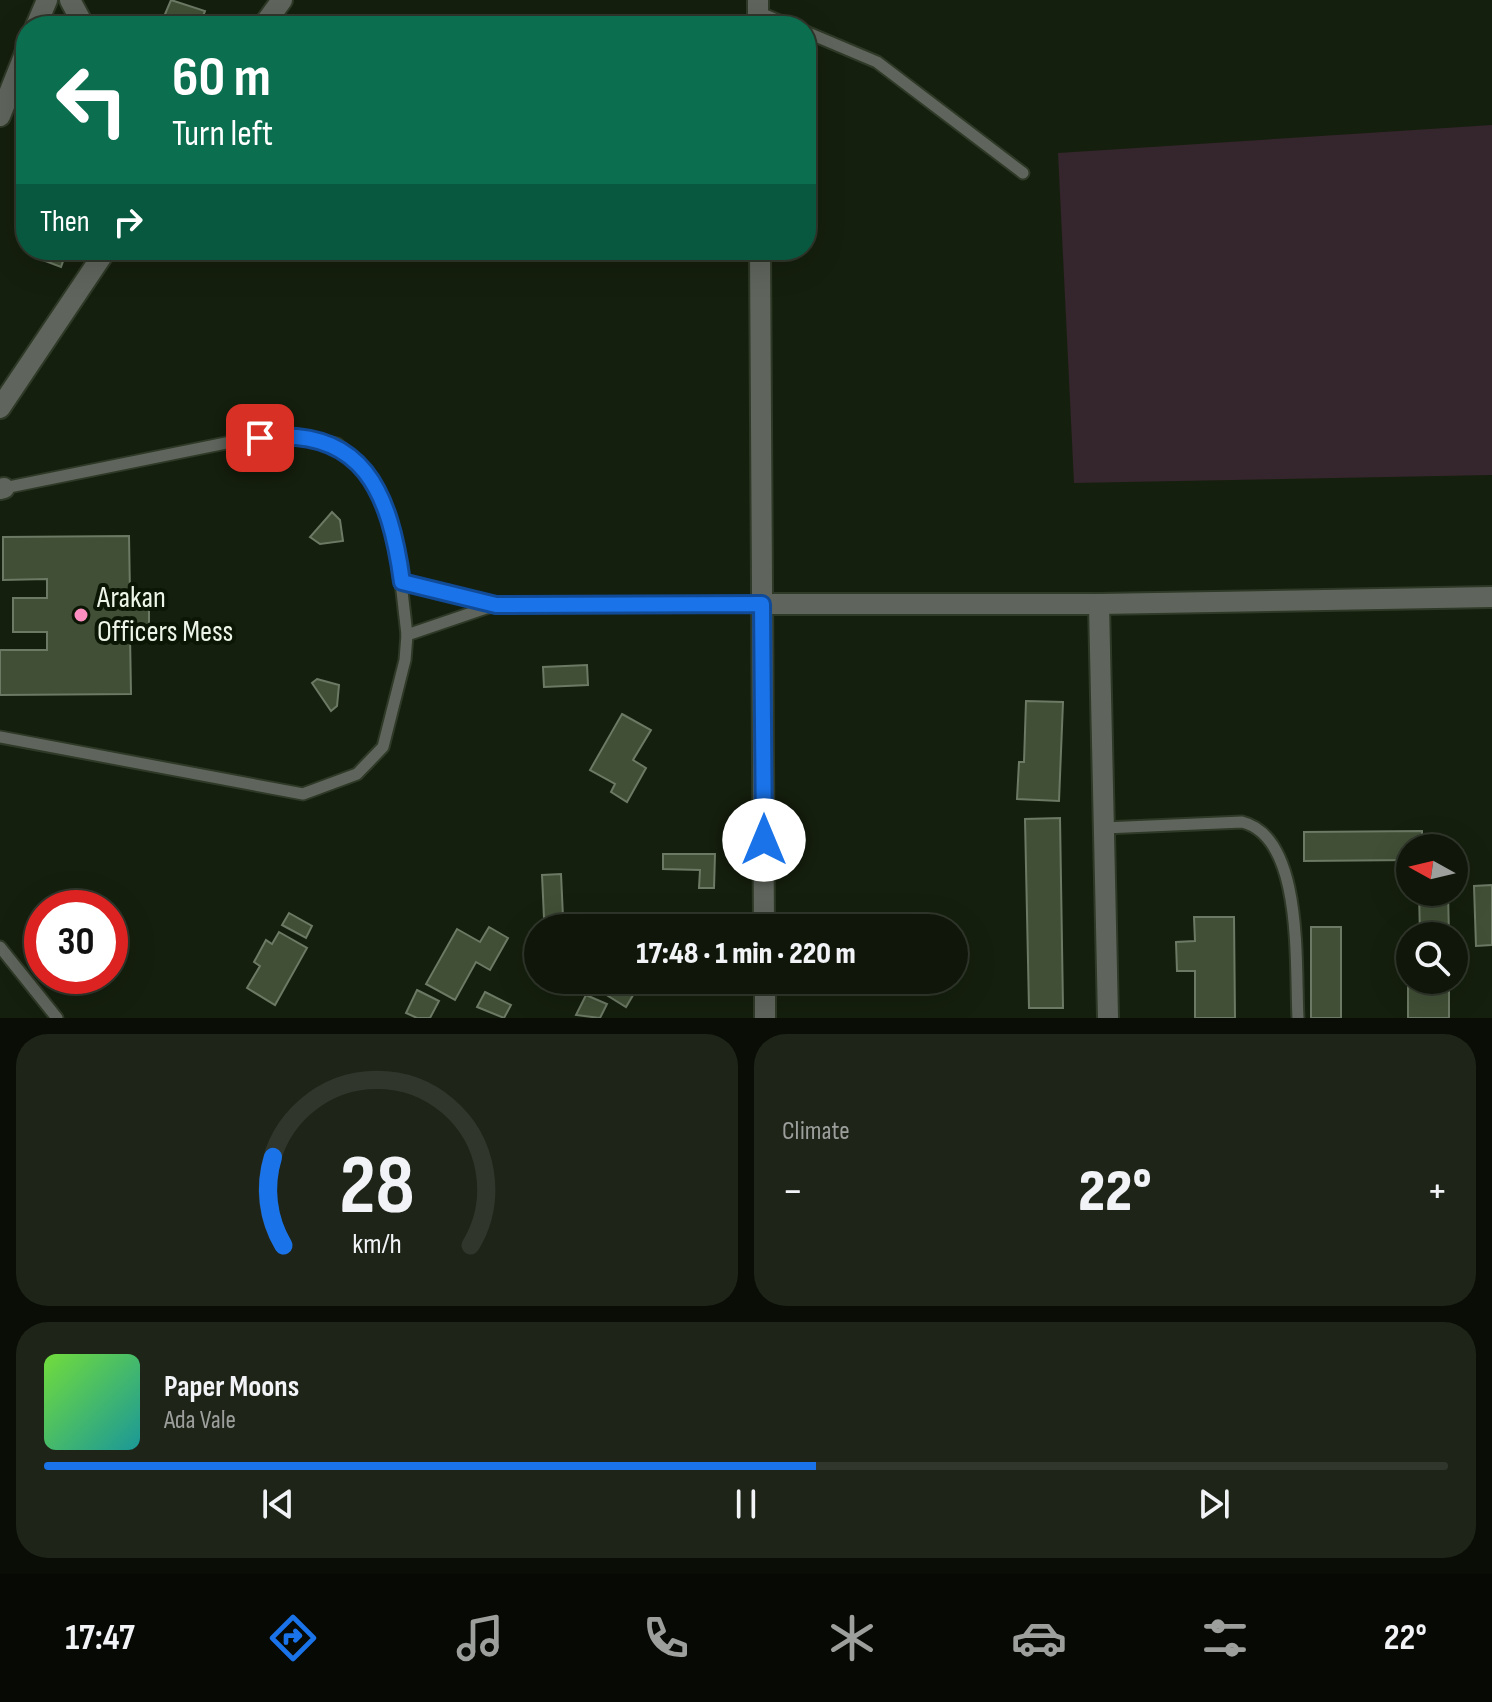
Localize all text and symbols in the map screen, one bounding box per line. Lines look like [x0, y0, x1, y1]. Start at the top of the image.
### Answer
text: 60 m [172, 45, 271, 112]
icon: left [40, 48, 144, 152]
text: Turn left [172, 113, 273, 156]
icon: right [106, 200, 150, 244]
text: Then [40, 204, 90, 240]
pin [226, 404, 294, 472]
icon: arrive [238, 416, 282, 460]
place label: Arakan Officers Mess [96, 580, 233, 650]
marker: Arakan Officers Mess [72, 606, 90, 624]
position arrow [722, 798, 806, 882]
north arrow [1396, 834, 1468, 906]
map controls [1396, 834, 1468, 994]
speed limit sign: 30 [24, 890, 128, 994]
button: search [1396, 922, 1468, 994]
text: 17:48 · 1 min · 220 m [636, 936, 856, 972]
text: Climate [782, 1116, 850, 1147]
text: 28 [339, 1137, 415, 1237]
text: 22° [1078, 1156, 1152, 1228]
text: − [782, 1165, 804, 1218]
text: + [1426, 1165, 1448, 1218]
text: km/h [352, 1227, 402, 1262]
text: Paper Moons [164, 1369, 299, 1405]
text: Ada Vale [164, 1405, 236, 1436]
icon: previous [256, 1482, 300, 1526]
icon: pause [724, 1482, 768, 1526]
icon: next [1192, 1482, 1236, 1526]
icon: directions [265, 1610, 321, 1666]
icon: music [452, 1610, 508, 1666]
icon: phone [638, 1610, 694, 1666]
icon: climate [824, 1610, 880, 1666]
icon: car [1011, 1610, 1067, 1666]
icon: filters [1197, 1610, 1253, 1666]
text: 17:47 [65, 1617, 135, 1660]
text: 22° [1384, 1617, 1427, 1660]

